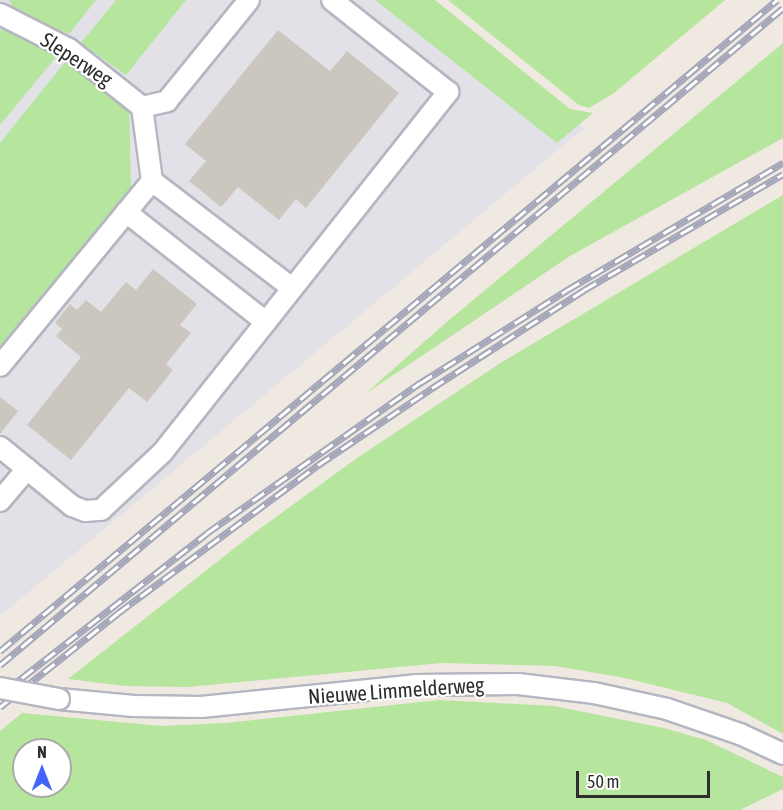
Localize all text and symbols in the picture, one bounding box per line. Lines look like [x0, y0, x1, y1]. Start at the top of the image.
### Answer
street label: Sleperweg [36, 27, 118, 91]
street label: Nieuwe Limmelderweg [307, 671, 485, 709]
north arrow [12, 738, 72, 798]
text: N [37, 743, 47, 761]
scale bar [579, 759, 712, 797]
text: 50 m [587, 771, 619, 792]

